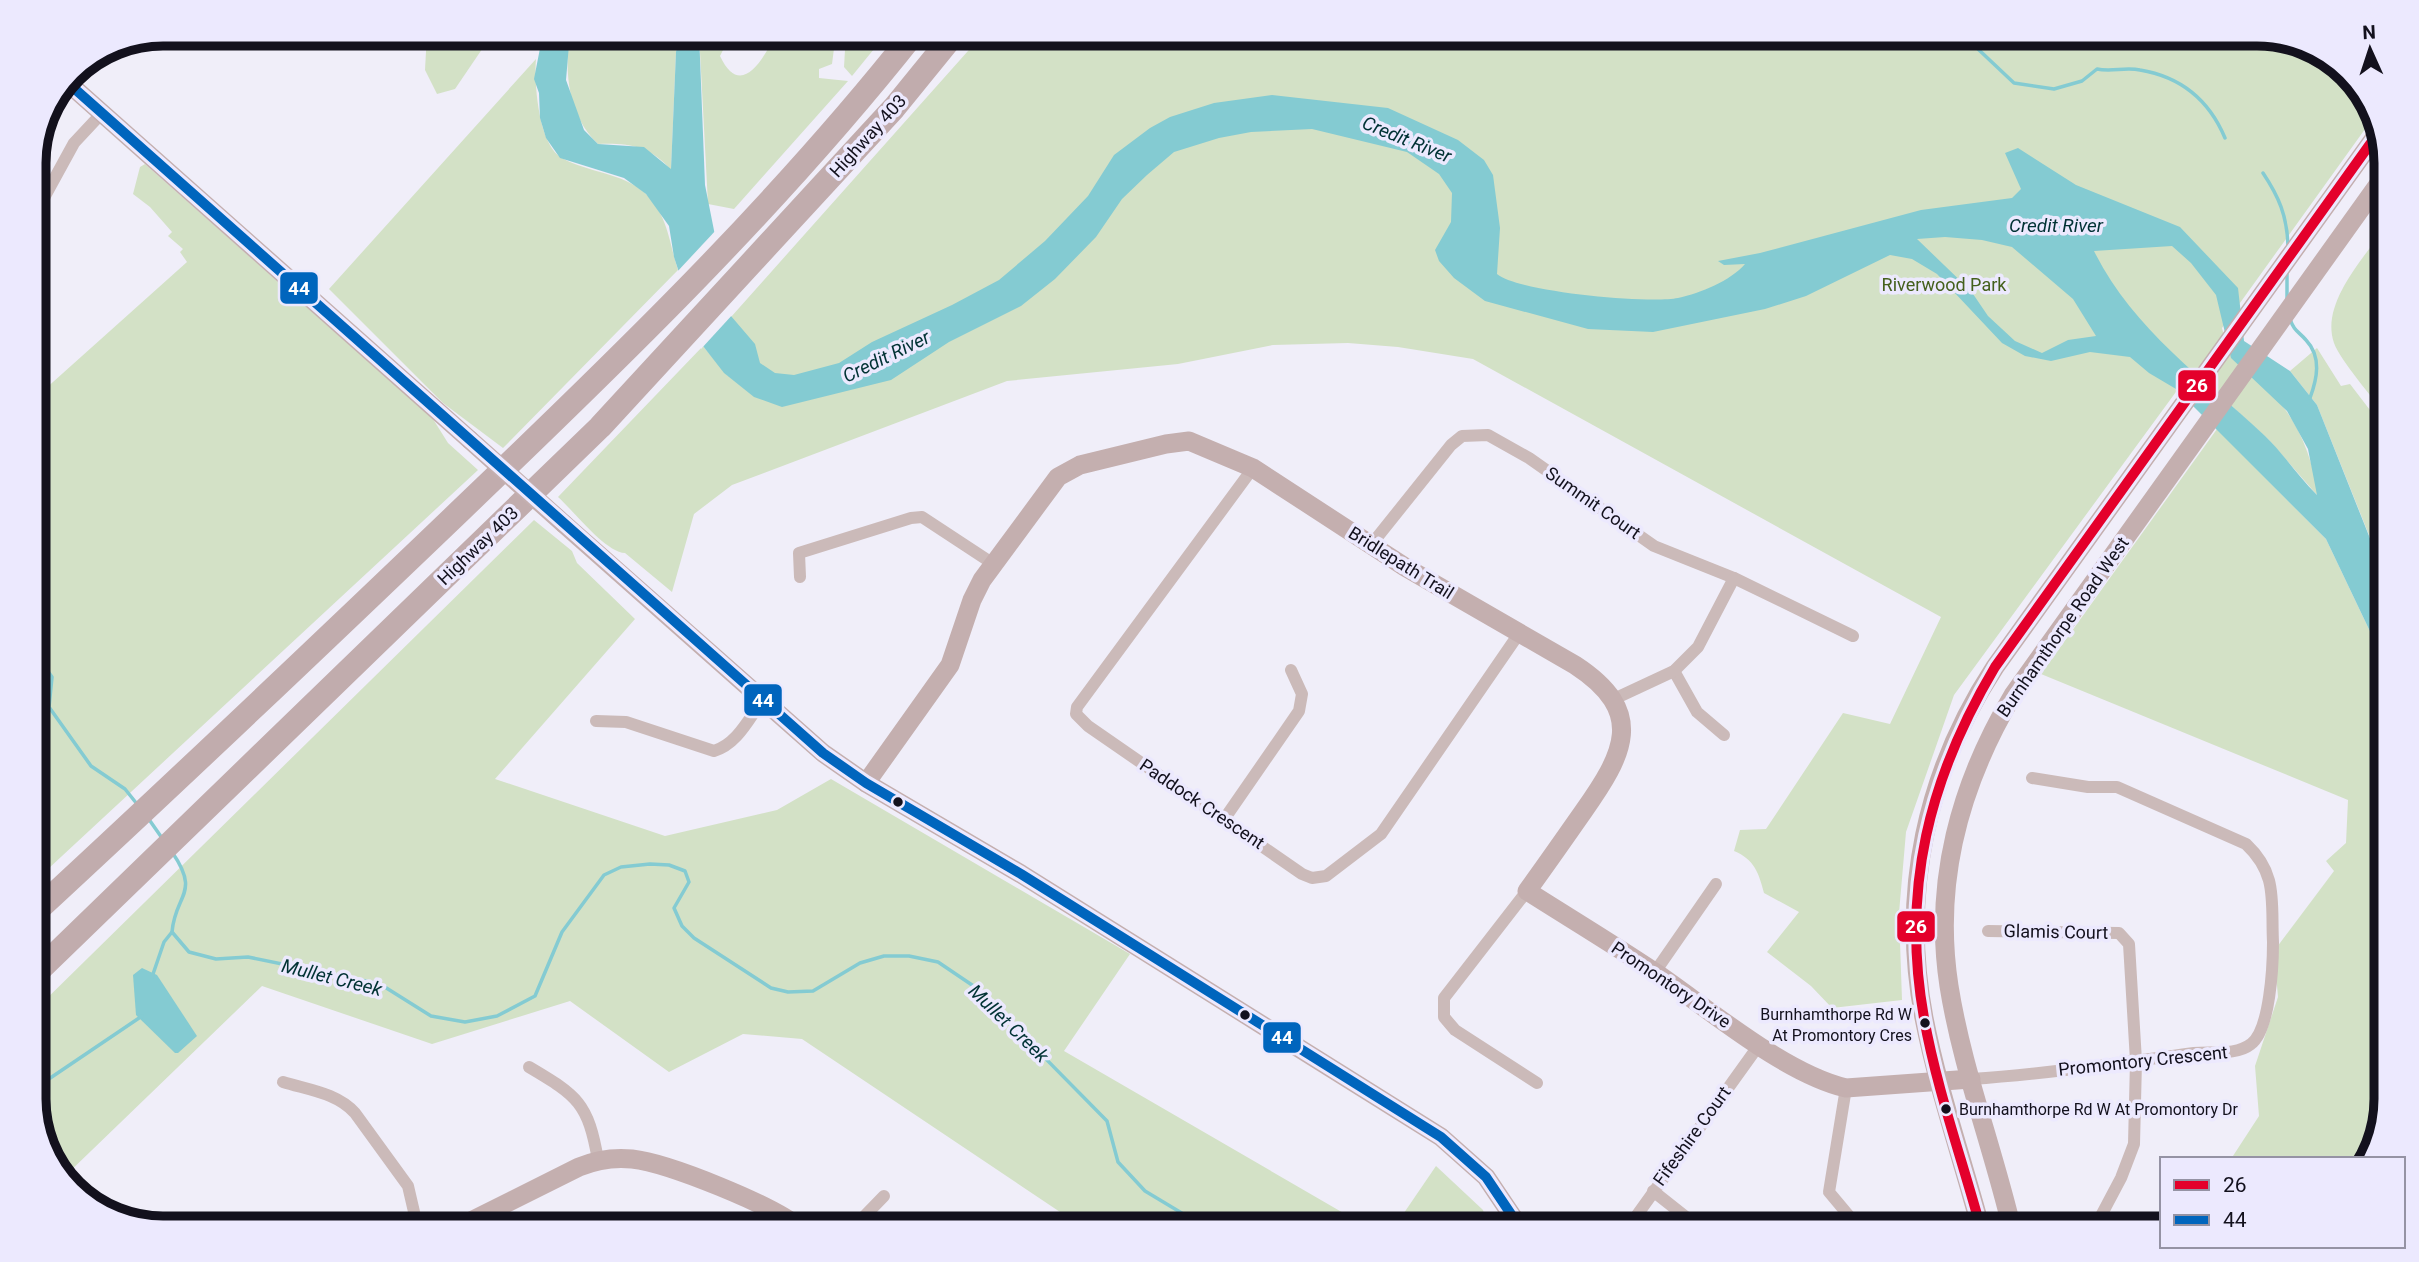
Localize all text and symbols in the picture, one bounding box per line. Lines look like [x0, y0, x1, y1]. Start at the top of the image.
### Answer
north arrow [2335, 14, 2405, 84]
text: N [2362, 21, 2376, 44]
street label: Highway 403 [825, 90, 910, 181]
water label: Credit River [1359, 111, 1455, 168]
water label: Credit River [2009, 214, 2104, 237]
line badge: 44 [279, 271, 319, 305]
park label: Riverwood Park [1882, 274, 2007, 295]
text: 44 [288, 277, 310, 300]
water label: Credit River [839, 325, 934, 387]
line badge: 26 [2177, 369, 2217, 402]
text: 26 [2186, 374, 2208, 397]
street label: Summit Court [1542, 462, 1645, 543]
street label: Highway 403 [433, 502, 522, 589]
street label: Bridlepath Trail [1345, 522, 1458, 603]
street label: Burnhamthorpe Road West [1992, 532, 2133, 721]
line badge: 44 [743, 683, 783, 717]
text: 44 [752, 689, 774, 712]
street label: Paddock Crescent [1136, 754, 1269, 853]
unlabelled marker [891, 795, 905, 809]
line badge: 26 [1896, 910, 1936, 943]
text: 26 [1905, 915, 1927, 938]
street label: Glamis Court [2003, 920, 2109, 943]
street label: Promontory Drive [1608, 937, 1735, 1032]
water label: Mullet Creek [279, 954, 385, 1001]
water label: Mullet Creek [964, 979, 1054, 1068]
place label: Burnhamthorpe Rd W At Promontory Cres [1760, 1005, 1912, 1045]
unlabelled marker [1238, 1008, 1252, 1022]
marker: Burnhamthorpe Rd W At Promontory Cres [1918, 1016, 1932, 1030]
line badge: 44 [1262, 1021, 1302, 1054]
text: 44 [1271, 1026, 1293, 1049]
street label: Promontory Crescent [2057, 1041, 2229, 1080]
street label: Fifeshire Court [1648, 1082, 1735, 1190]
place label: Burnhamthorpe Rd W At Promontory Dr [1959, 1100, 2238, 1119]
marker: Burnhamthorpe Rd W At Promontory Dr [1939, 1102, 1953, 1116]
legend [2160, 1157, 2405, 1248]
text: 26 [2223, 1173, 2247, 1197]
text: 44 [2223, 1208, 2247, 1232]

